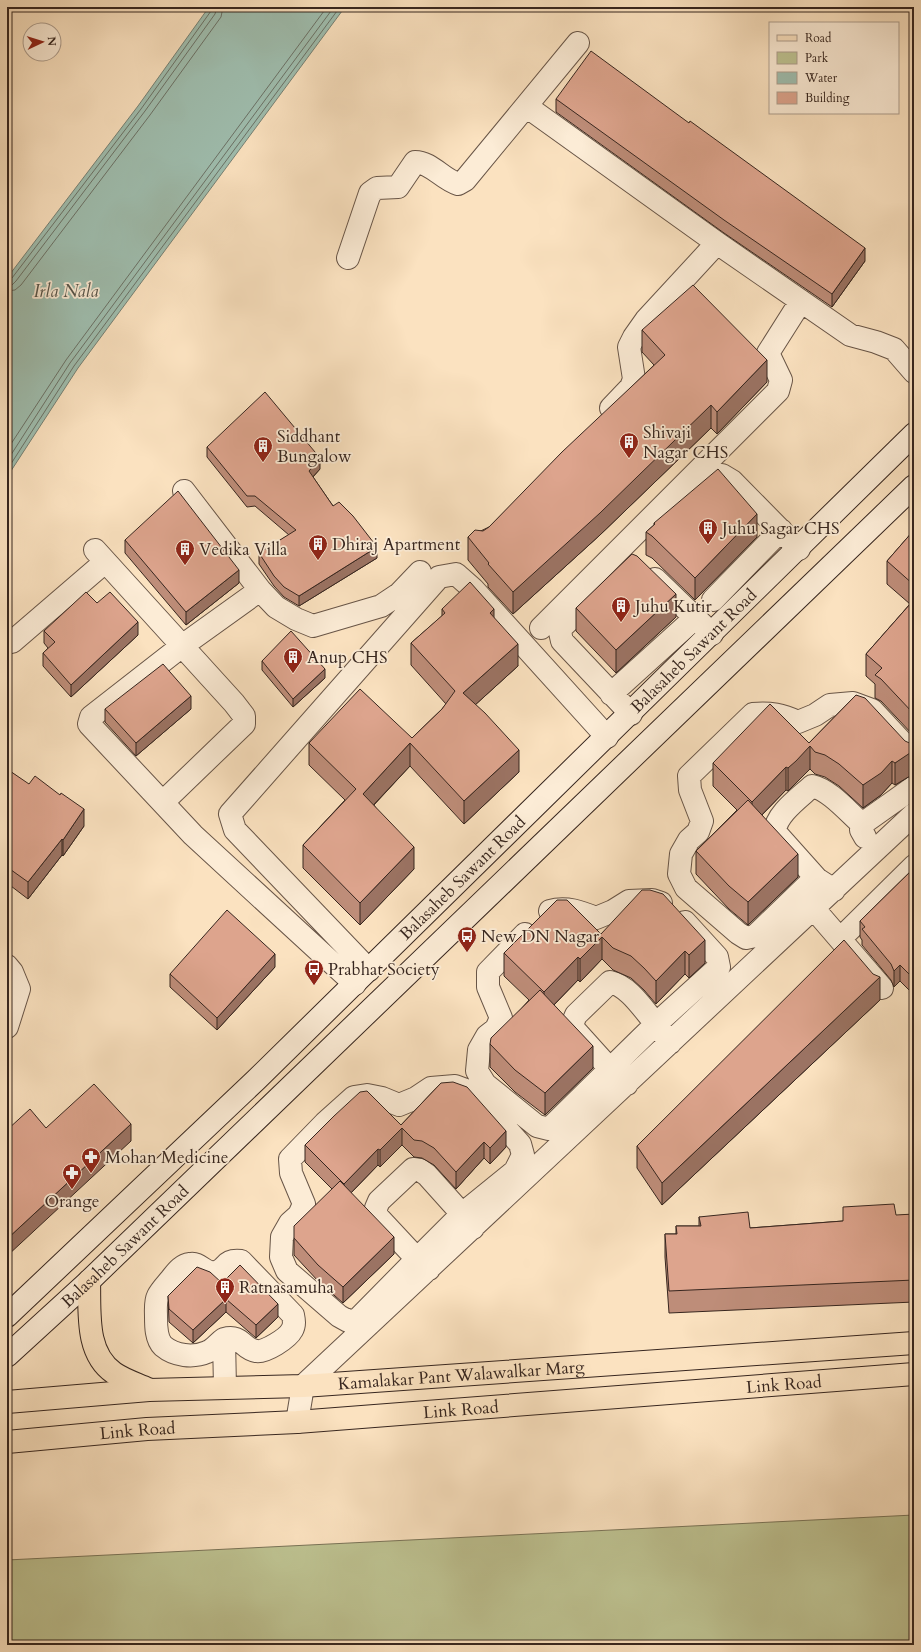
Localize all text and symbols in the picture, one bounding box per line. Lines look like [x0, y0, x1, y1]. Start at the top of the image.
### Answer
north arrow [22, 22, 62, 62]
legend [769, 22, 899, 114]
text: Road [805, 30, 832, 46]
text: N [44, 36, 59, 47]
text: Park [805, 50, 829, 66]
text: Water [804, 70, 838, 86]
text: Building [805, 90, 850, 106]
water label: Irla Nala [33, 279, 99, 304]
place label: Shivaji Nagar CHS [643, 421, 728, 464]
place label: Siddhant Bungalow [277, 425, 352, 468]
building icon: Shivaji Nagar CHS [618, 431, 640, 459]
building icon: Siddhant Bungalow [252, 435, 274, 463]
building icon: Juhu Sagar CHS [697, 517, 719, 545]
place label: Juhu Sagar CHS [719, 517, 840, 540]
building icon: Dhiraj Apartment [307, 533, 329, 561]
place label: Dhiraj Apartment [332, 533, 461, 556]
building icon: Vedika Villa [174, 538, 196, 566]
place label: Vedika Villa [199, 538, 288, 561]
street label: Balasaheb Sawant Road [625, 583, 762, 718]
building icon: Juhu Kutir [610, 595, 632, 623]
place label: Juhu Kutir [632, 595, 712, 618]
building icon: Anup CHS [282, 646, 304, 674]
place label: Anup CHS [307, 646, 387, 669]
street label: Balasaheb Sawant Road [394, 810, 530, 945]
bus stop icon: New DN Nagar [456, 925, 478, 953]
place label: New DN Nagar [481, 925, 600, 948]
bus stop icon: Prabhat Society [303, 958, 325, 986]
place label: Prabhat Society [328, 958, 440, 981]
pharmacy icon: Mohan Medicine [80, 1146, 102, 1174]
place label: Mohan Medicine [105, 1146, 229, 1169]
pharmacy icon: Orange [61, 1162, 83, 1190]
street label: Balasaheb Sawant Road [56, 1180, 194, 1313]
place label: Orange [44, 1190, 100, 1213]
building icon: Ratnasamuha [214, 1276, 236, 1304]
place label: Ratnasamuha [239, 1276, 335, 1299]
street label: Kamalakar Pant Walawalkar Marg [337, 1355, 586, 1395]
street label: Link Road [745, 1370, 822, 1399]
street label: Link Road [422, 1395, 499, 1424]
street label: Link Road [99, 1416, 176, 1445]

